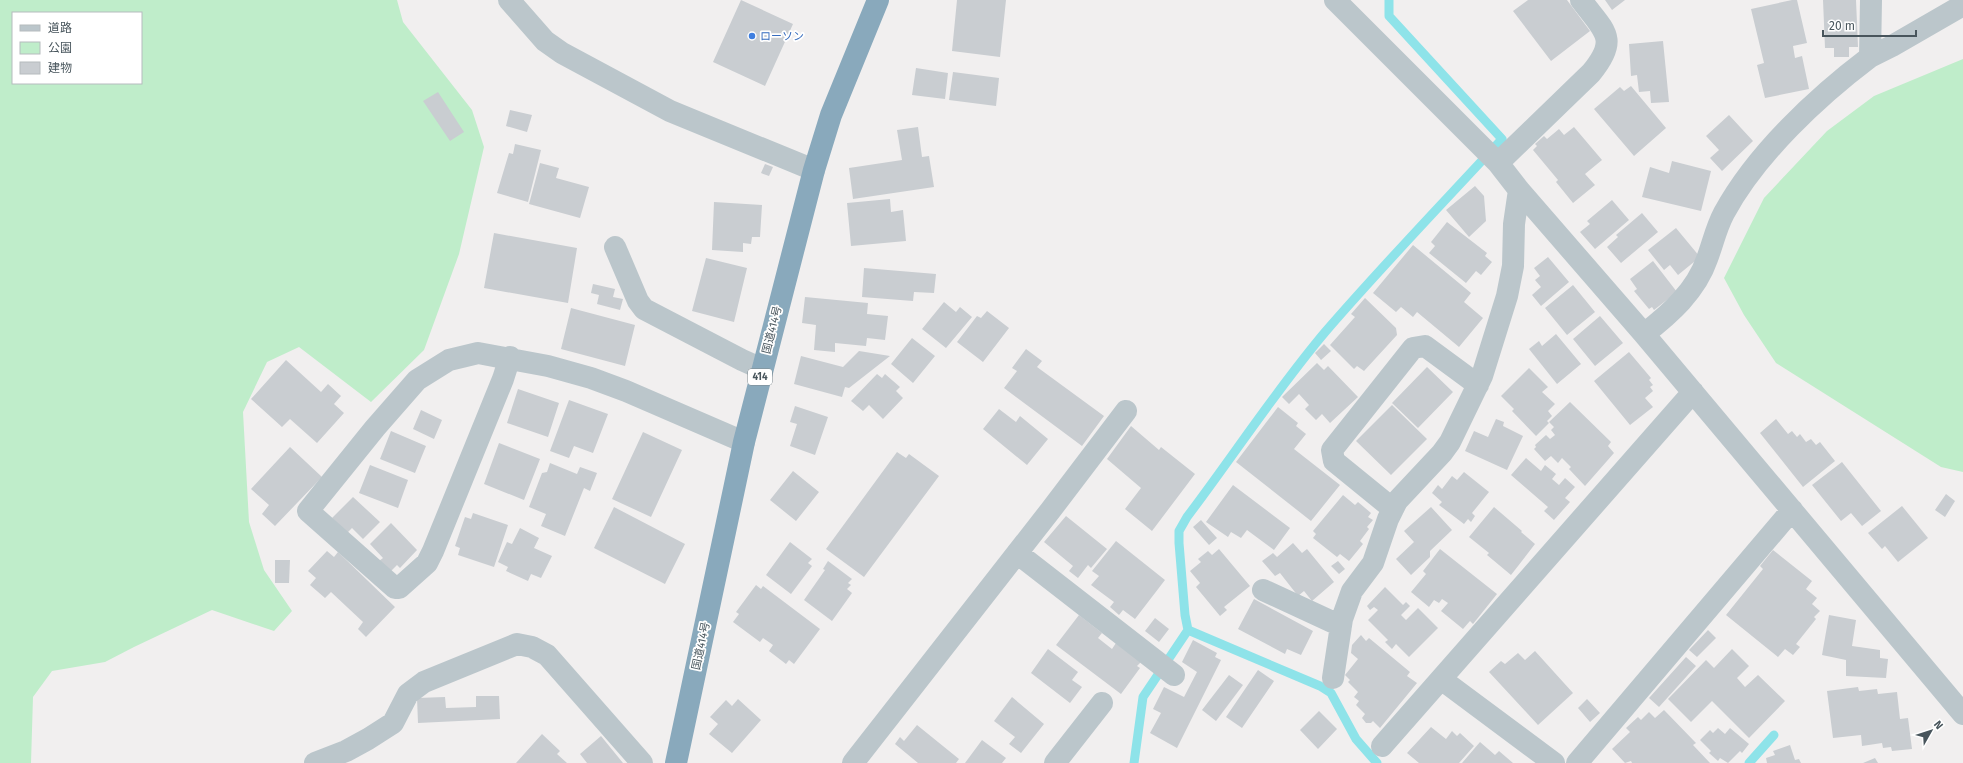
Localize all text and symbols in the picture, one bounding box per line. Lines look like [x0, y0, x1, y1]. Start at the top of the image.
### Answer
legend [12, 12, 142, 84]
scale bar [1823, 12, 1916, 38]
text: 20 m [1829, 19, 1855, 33]
text: 道路 [48, 21, 72, 35]
place label: ローソン [760, 30, 804, 43]
marker: ローソン [747, 31, 757, 41]
text: 公園 [48, 41, 72, 55]
text: 建物 [48, 61, 72, 75]
street label: 国道414号 [760, 305, 784, 355]
road number: 414 [748, 369, 772, 385]
street label: 国道414号 [690, 621, 712, 671]
north arrow [1911, 711, 1951, 751]
text: N [1931, 718, 1946, 732]

